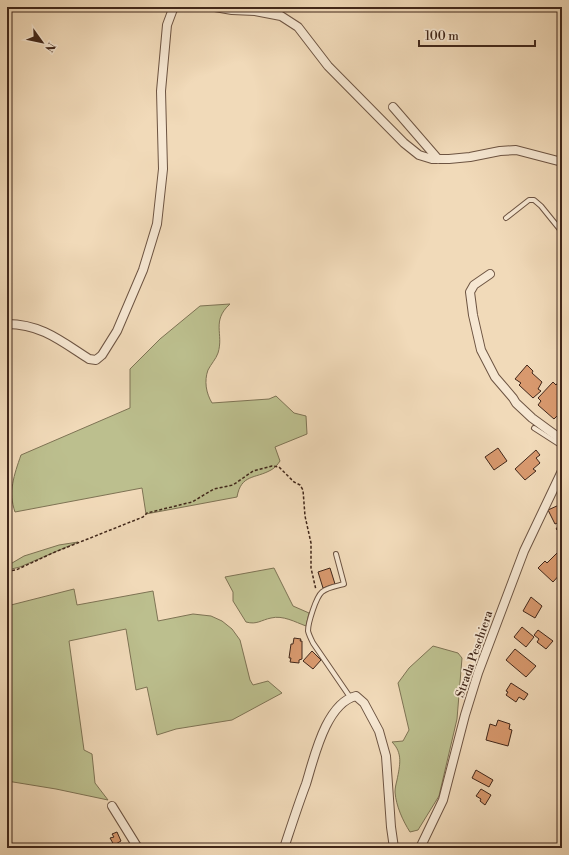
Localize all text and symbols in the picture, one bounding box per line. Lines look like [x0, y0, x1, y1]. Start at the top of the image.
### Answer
north arrow [22, 22, 62, 62]
scale bar [419, 22, 535, 48]
text: 100 m [425, 29, 459, 44]
text: N [41, 39, 58, 55]
street label: Strada Peschiera [453, 608, 497, 700]

